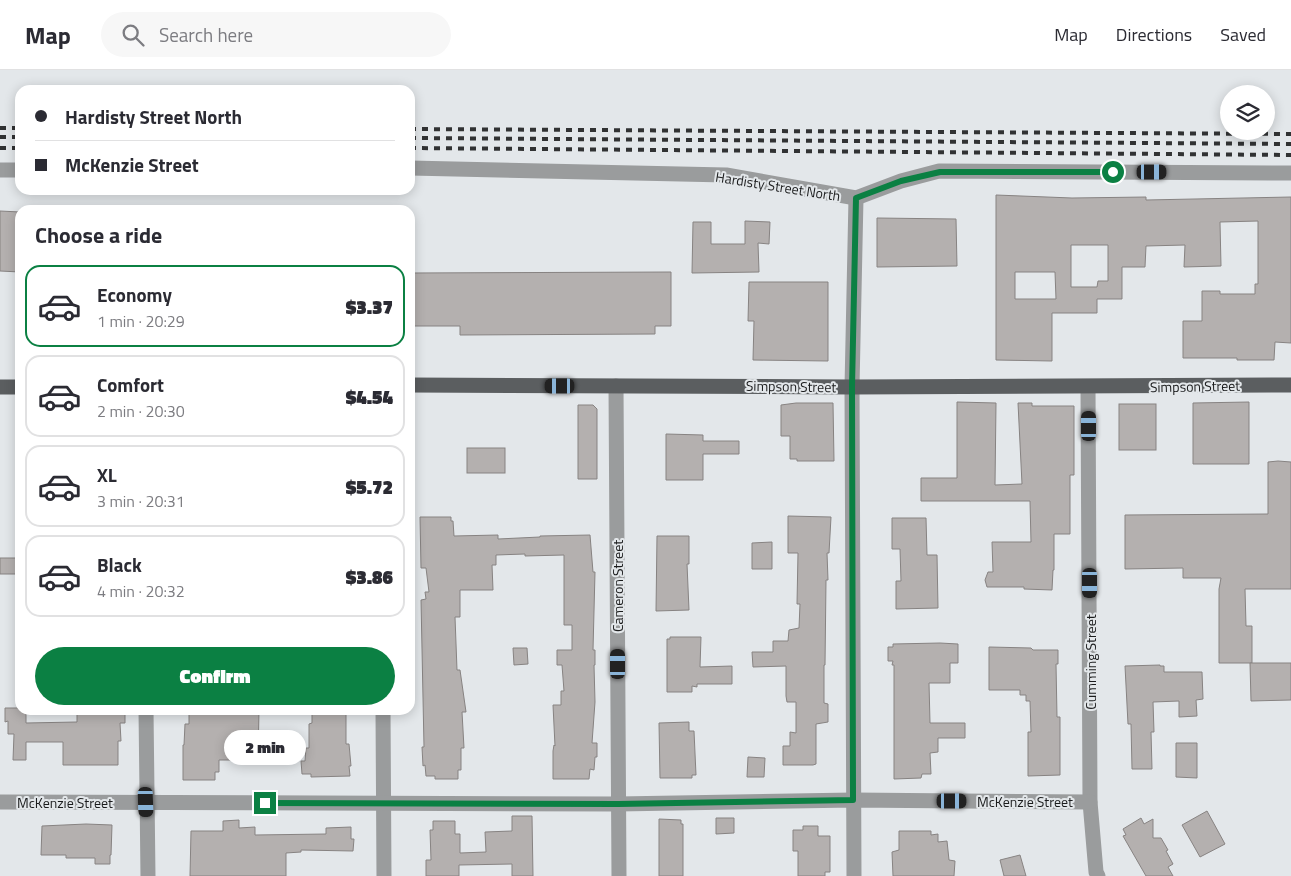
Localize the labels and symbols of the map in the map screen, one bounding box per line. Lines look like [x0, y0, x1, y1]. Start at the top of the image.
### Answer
route start [1102, 161, 1124, 183]
car [1137, 165, 1167, 180]
street label: Hardisty Street North [714, 166, 842, 206]
street label: Simpson Street [746, 375, 836, 397]
street label: Simpson Street [1150, 375, 1240, 397]
car [545, 379, 575, 394]
car [1081, 411, 1096, 441]
street label: Cameron Street [607, 540, 628, 632]
car [1082, 568, 1097, 598]
street label: Cumming Street [1080, 614, 1101, 710]
car [610, 649, 625, 679]
callout: 2 min [224, 730, 306, 766]
car [137, 787, 154, 817]
street label: McKenzie Street [977, 791, 1073, 812]
street label: McKenzie Street [17, 792, 113, 813]
route end [254, 792, 276, 814]
car [937, 794, 967, 809]

